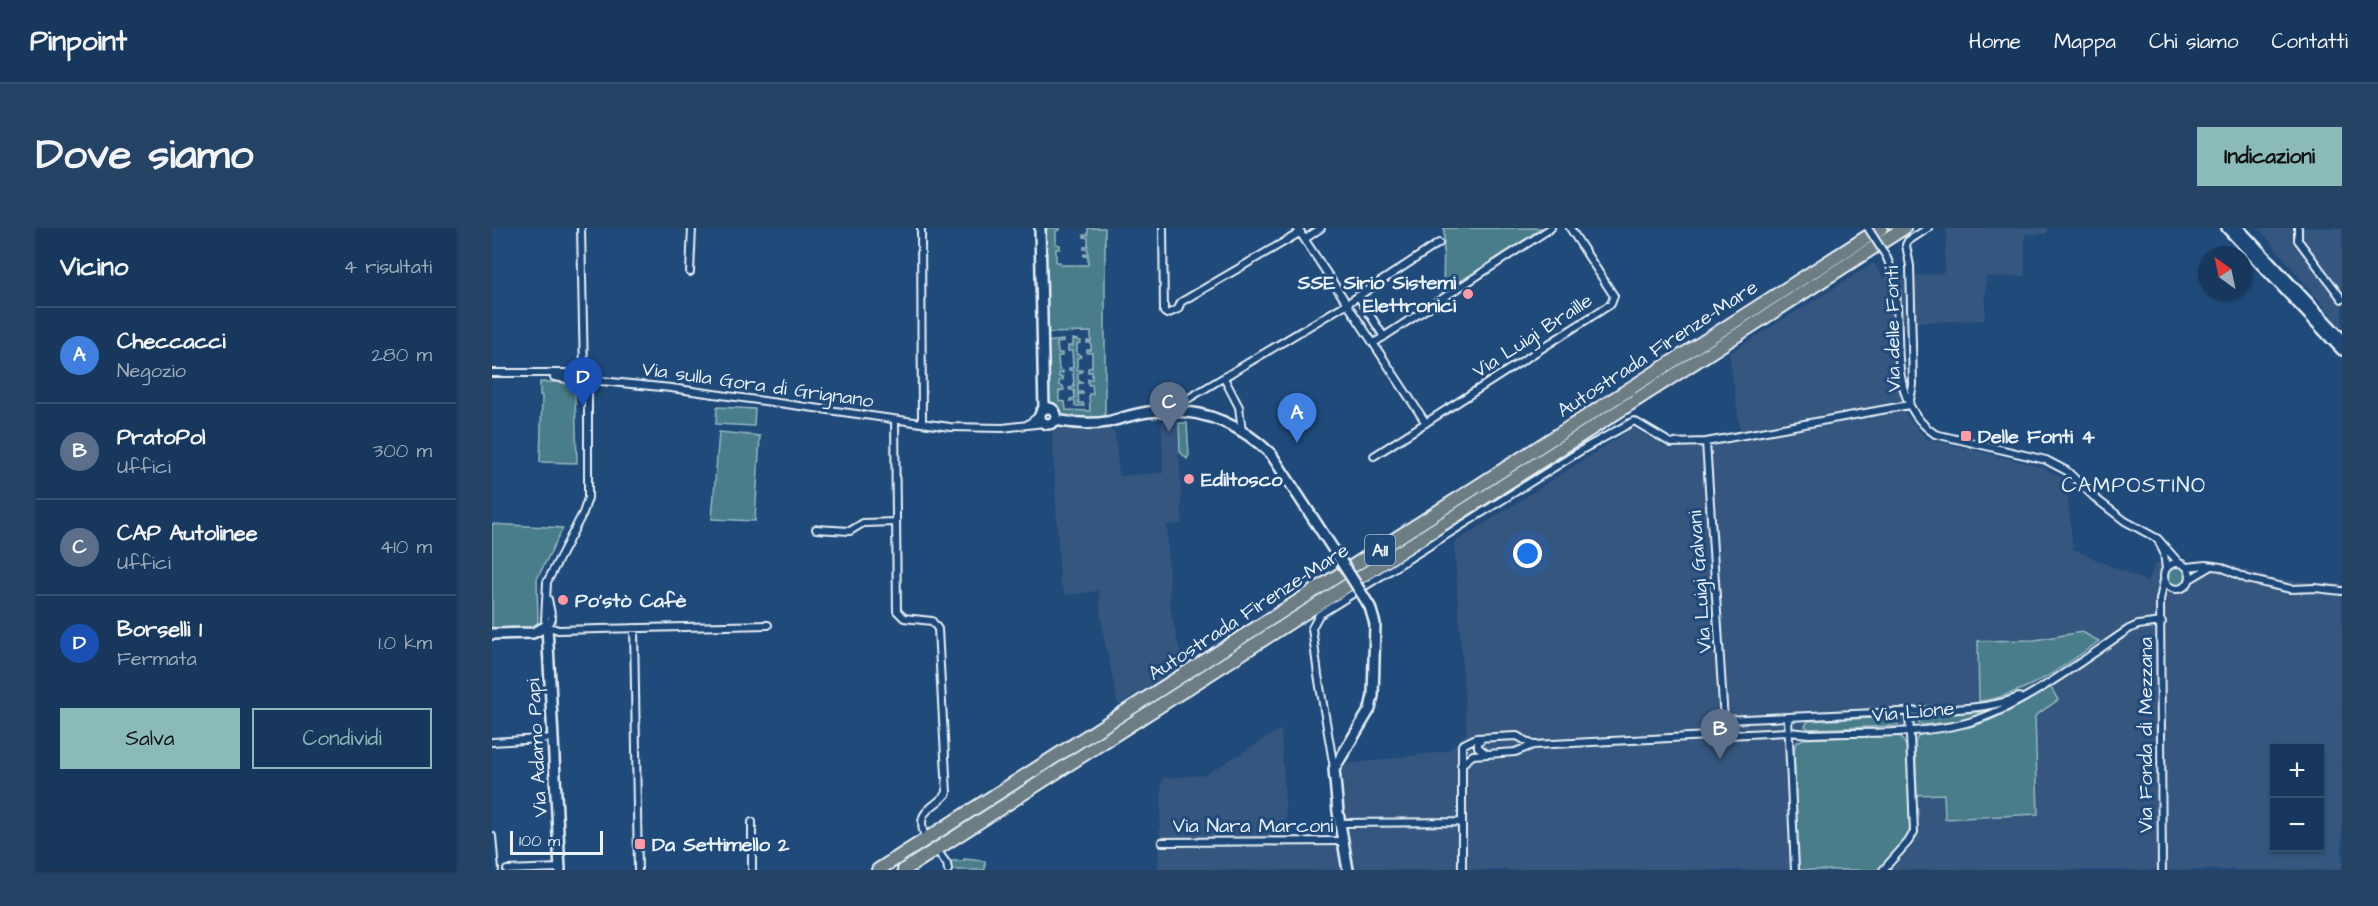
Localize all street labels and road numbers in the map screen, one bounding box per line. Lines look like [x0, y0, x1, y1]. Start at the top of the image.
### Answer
street label: Via delle Fonti [1878, 266, 1908, 392]
street label: Autostrada Firenze-Mare [1552, 273, 1764, 424]
street label: Via Luigi Braille [1467, 287, 1599, 386]
street label: Via sulla Gora di Grignano [640, 355, 876, 416]
street label: Via Luigi Galvani [1681, 510, 1720, 654]
road number: A11 [1365, 535, 1395, 565]
street label: Autostrada Firenze-Mare [1143, 536, 1355, 687]
street label: Via Fonda di Mezzana [2132, 637, 2160, 833]
street label: Via Adamo Papi [519, 678, 555, 818]
street label: Via Lione [1871, 694, 1956, 730]
street label: Via Nara Marconi [1173, 812, 1333, 840]

